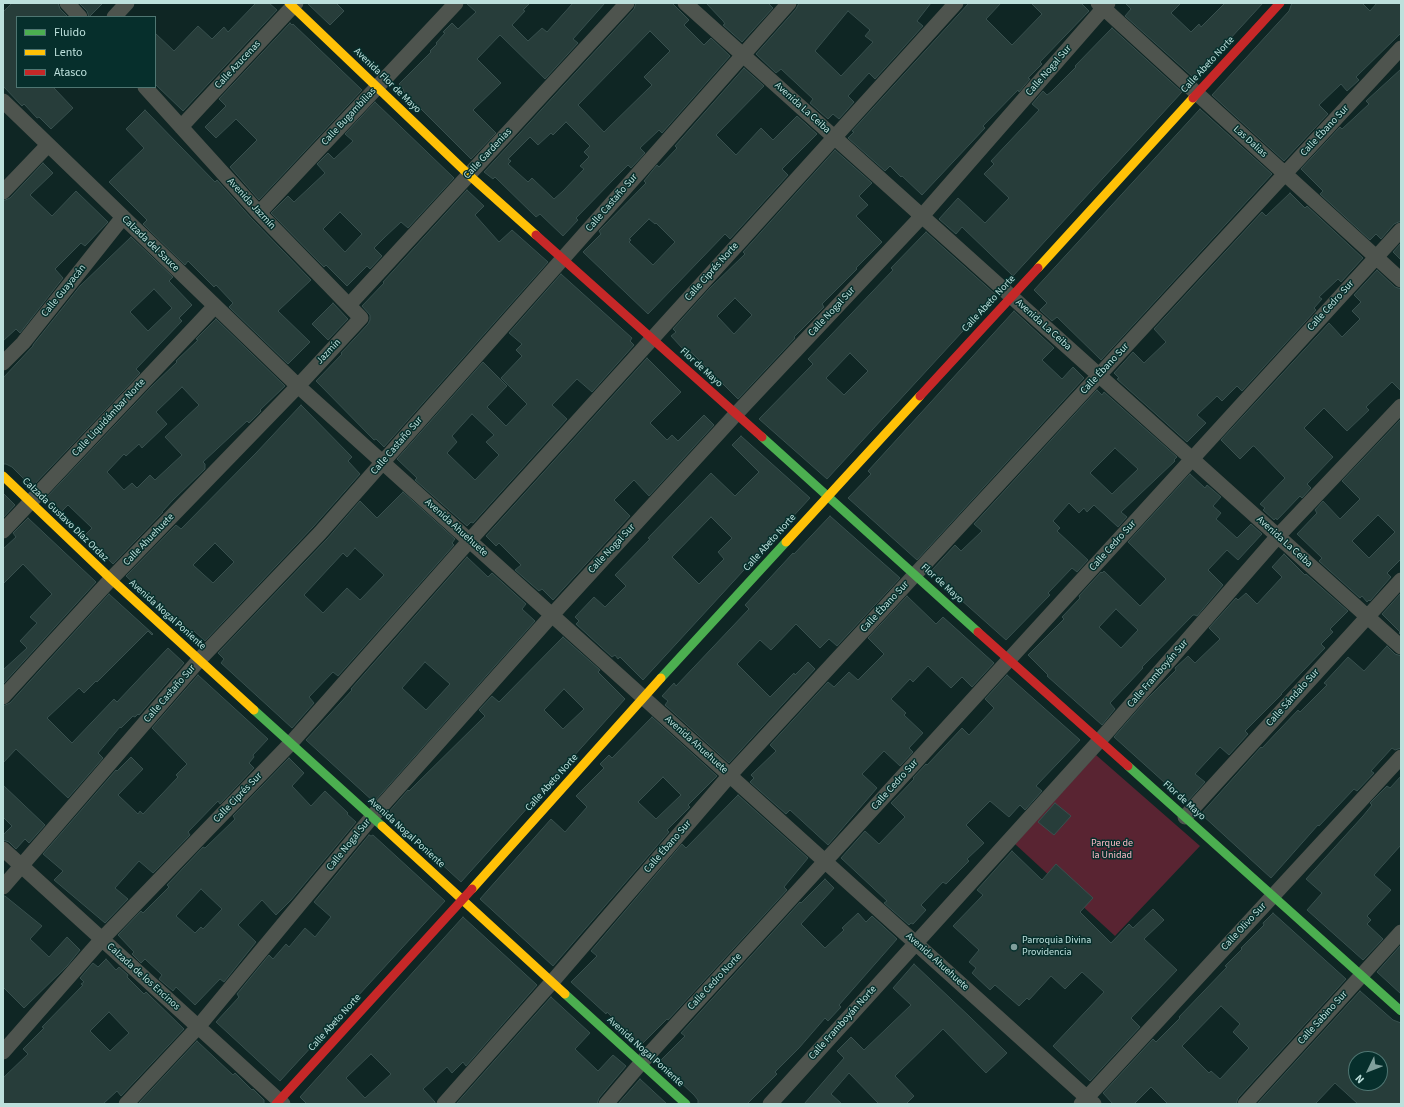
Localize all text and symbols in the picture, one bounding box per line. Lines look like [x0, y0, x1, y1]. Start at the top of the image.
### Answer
legend [16, 16, 156, 88]
text: Fluido [54, 24, 86, 41]
street label: Calle Abeto Norte [1179, 34, 1237, 96]
street label: Calle Azucenas [213, 38, 263, 92]
street label: Calle Nogal Sur [1024, 43, 1074, 99]
text: Lento [54, 44, 83, 61]
street label: Avenida Flor de Mayo [351, 46, 423, 116]
text: Atasco [54, 64, 87, 81]
street label: Avenida La Ceiba [772, 80, 832, 136]
street label: Calle Bugambilias [319, 86, 379, 148]
street label: Calle Ébano Sur [1298, 103, 1352, 159]
street label: Las Dalias [1231, 124, 1269, 160]
street label: Calle Gardenias [461, 126, 515, 182]
street label: Calle Castaño Sur [584, 172, 640, 234]
street label: Avenida Jazmín [224, 176, 278, 232]
street label: Calzada del Sauce [119, 214, 181, 274]
street label: Calle Ciprés Norte [683, 240, 741, 304]
street label: Calle Guayacán [39, 262, 89, 320]
street label: Calle Abeto Norte [960, 273, 1018, 335]
street label: Calle Cedro Sur [1305, 278, 1357, 334]
street label: Calle Nogal Sur [806, 285, 858, 339]
street label: Avenida La Ceiba [1013, 297, 1073, 353]
street label: Jazmín [314, 337, 344, 367]
street label: Calle Ébano Sur [1078, 341, 1132, 397]
street label: Flor de Mayo [677, 346, 725, 390]
street label: Calle Liquidámbar Norte [70, 377, 148, 459]
street label: Calle Castaño Sur [369, 415, 425, 477]
street label: Calzada Gustavo Díaz Ordaz [19, 476, 111, 564]
street label: Avenida Ahuehuete [422, 497, 490, 559]
street label: Calle Ahuehuete [121, 511, 177, 569]
street label: Calle Abeto Norte [741, 512, 799, 574]
street label: Avenida La Ceiba [1254, 514, 1314, 570]
street label: Calle Cedro Sur [1087, 518, 1139, 574]
street label: Calle Nogal Sur [586, 522, 638, 576]
street label: Flor de Mayo [918, 562, 966, 606]
street label: Avenida Nogal Poniente [126, 577, 208, 653]
street label: Calle Ébano Sur [858, 579, 912, 635]
street label: Calle Framboyán Sur [1125, 638, 1191, 710]
street label: Calle Castaño Sur [142, 663, 198, 725]
street label: Calle Sándalo Sur [1264, 667, 1322, 729]
street label: Avenida Ahuehuete [662, 714, 730, 776]
street label: Calle Abeto Norte [523, 752, 581, 814]
street label: Calle Cedro Sur [869, 757, 921, 813]
street label: Calle Ciprés Sur [211, 770, 265, 826]
street label: Flor de Mayo [1160, 779, 1208, 823]
street label: Avenida Nogal Poniente [365, 795, 447, 871]
street label: Calle Nogal Sur [324, 817, 374, 873]
street label: Calle Ébano Sur [642, 818, 694, 876]
park label: Parque de la Unidad [1091, 838, 1133, 862]
street label: Calle Olivo Sur [1219, 901, 1269, 953]
street label: Avenida Ahuehuete [903, 931, 971, 993]
place label: Parroquia Divina Providencia [1022, 935, 1091, 958]
street label: Calzada de los Encinos [104, 941, 182, 1013]
marker: Parroquia Divina Providencia [1009, 942, 1019, 952]
street label: Calle Cedro Norte [686, 951, 744, 1013]
street label: Calle Framboyán Norte [807, 983, 879, 1063]
street label: Calle Sabino Sur [1296, 989, 1350, 1047]
street label: Calle Abeto Norte [306, 992, 364, 1054]
street label: Avenida Nogal Poniente [604, 1014, 686, 1090]
north arrow [1348, 1051, 1388, 1091]
text: N [1352, 1071, 1368, 1087]

